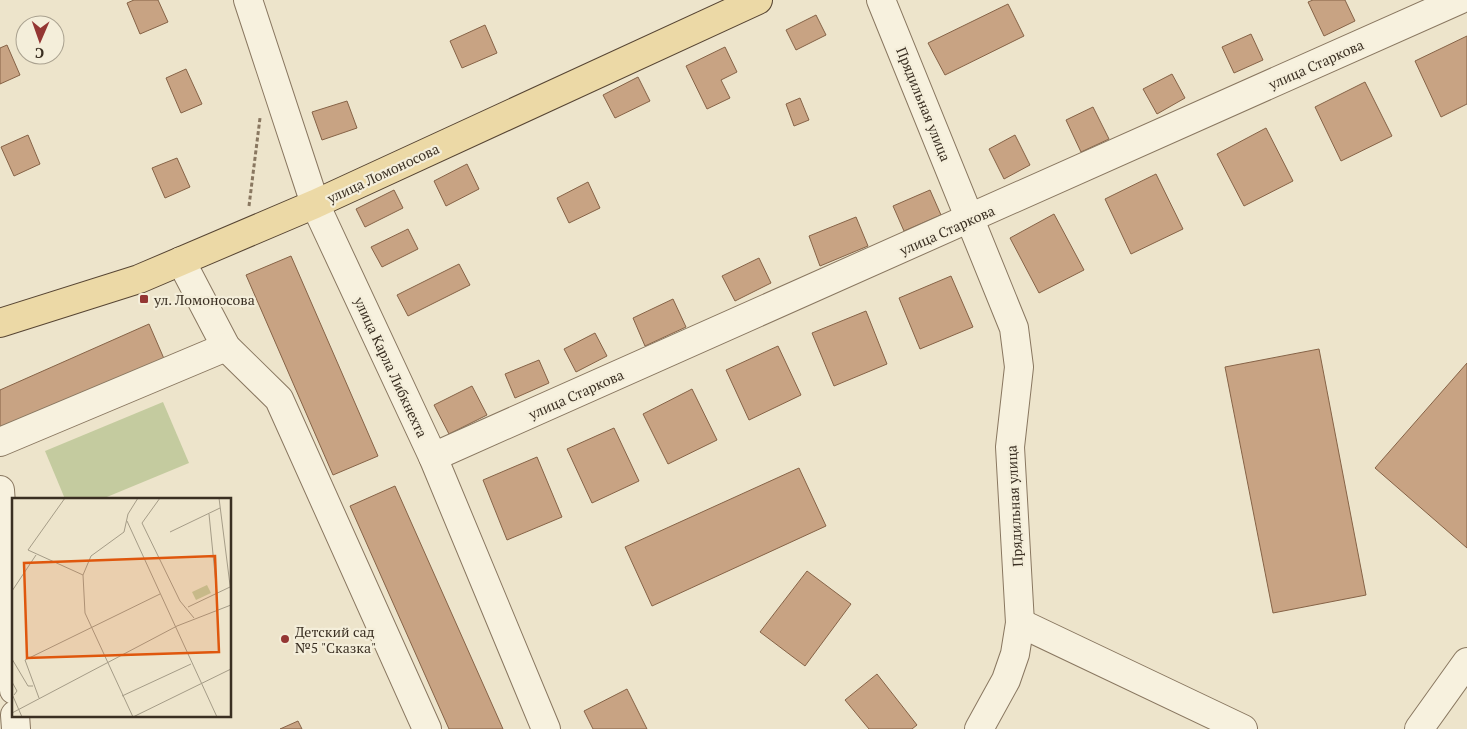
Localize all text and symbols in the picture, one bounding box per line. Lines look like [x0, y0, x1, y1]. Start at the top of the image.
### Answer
north arrow [15, 15, 65, 65]
street label: улица Старкова [1265, 35, 1367, 94]
text: С [35, 44, 44, 63]
street label: Прядильная улица [892, 44, 956, 164]
street label: улица Ломоносова [323, 139, 442, 208]
street label: улица Старкова [896, 201, 998, 260]
place label: ул. Ломоносова [153, 290, 255, 309]
marker: ул. Ломоносова [138, 293, 150, 305]
street label: улица Карла Либкнехта [350, 293, 432, 440]
street label: улица Старкова [525, 365, 627, 424]
street label: Прядильная улица [1001, 445, 1027, 567]
inset map [12, 498, 231, 716]
place label: Детский сад №5 "Сказка" [295, 622, 376, 657]
marker: Детский сад №5 "Сказка" [279, 633, 291, 645]

